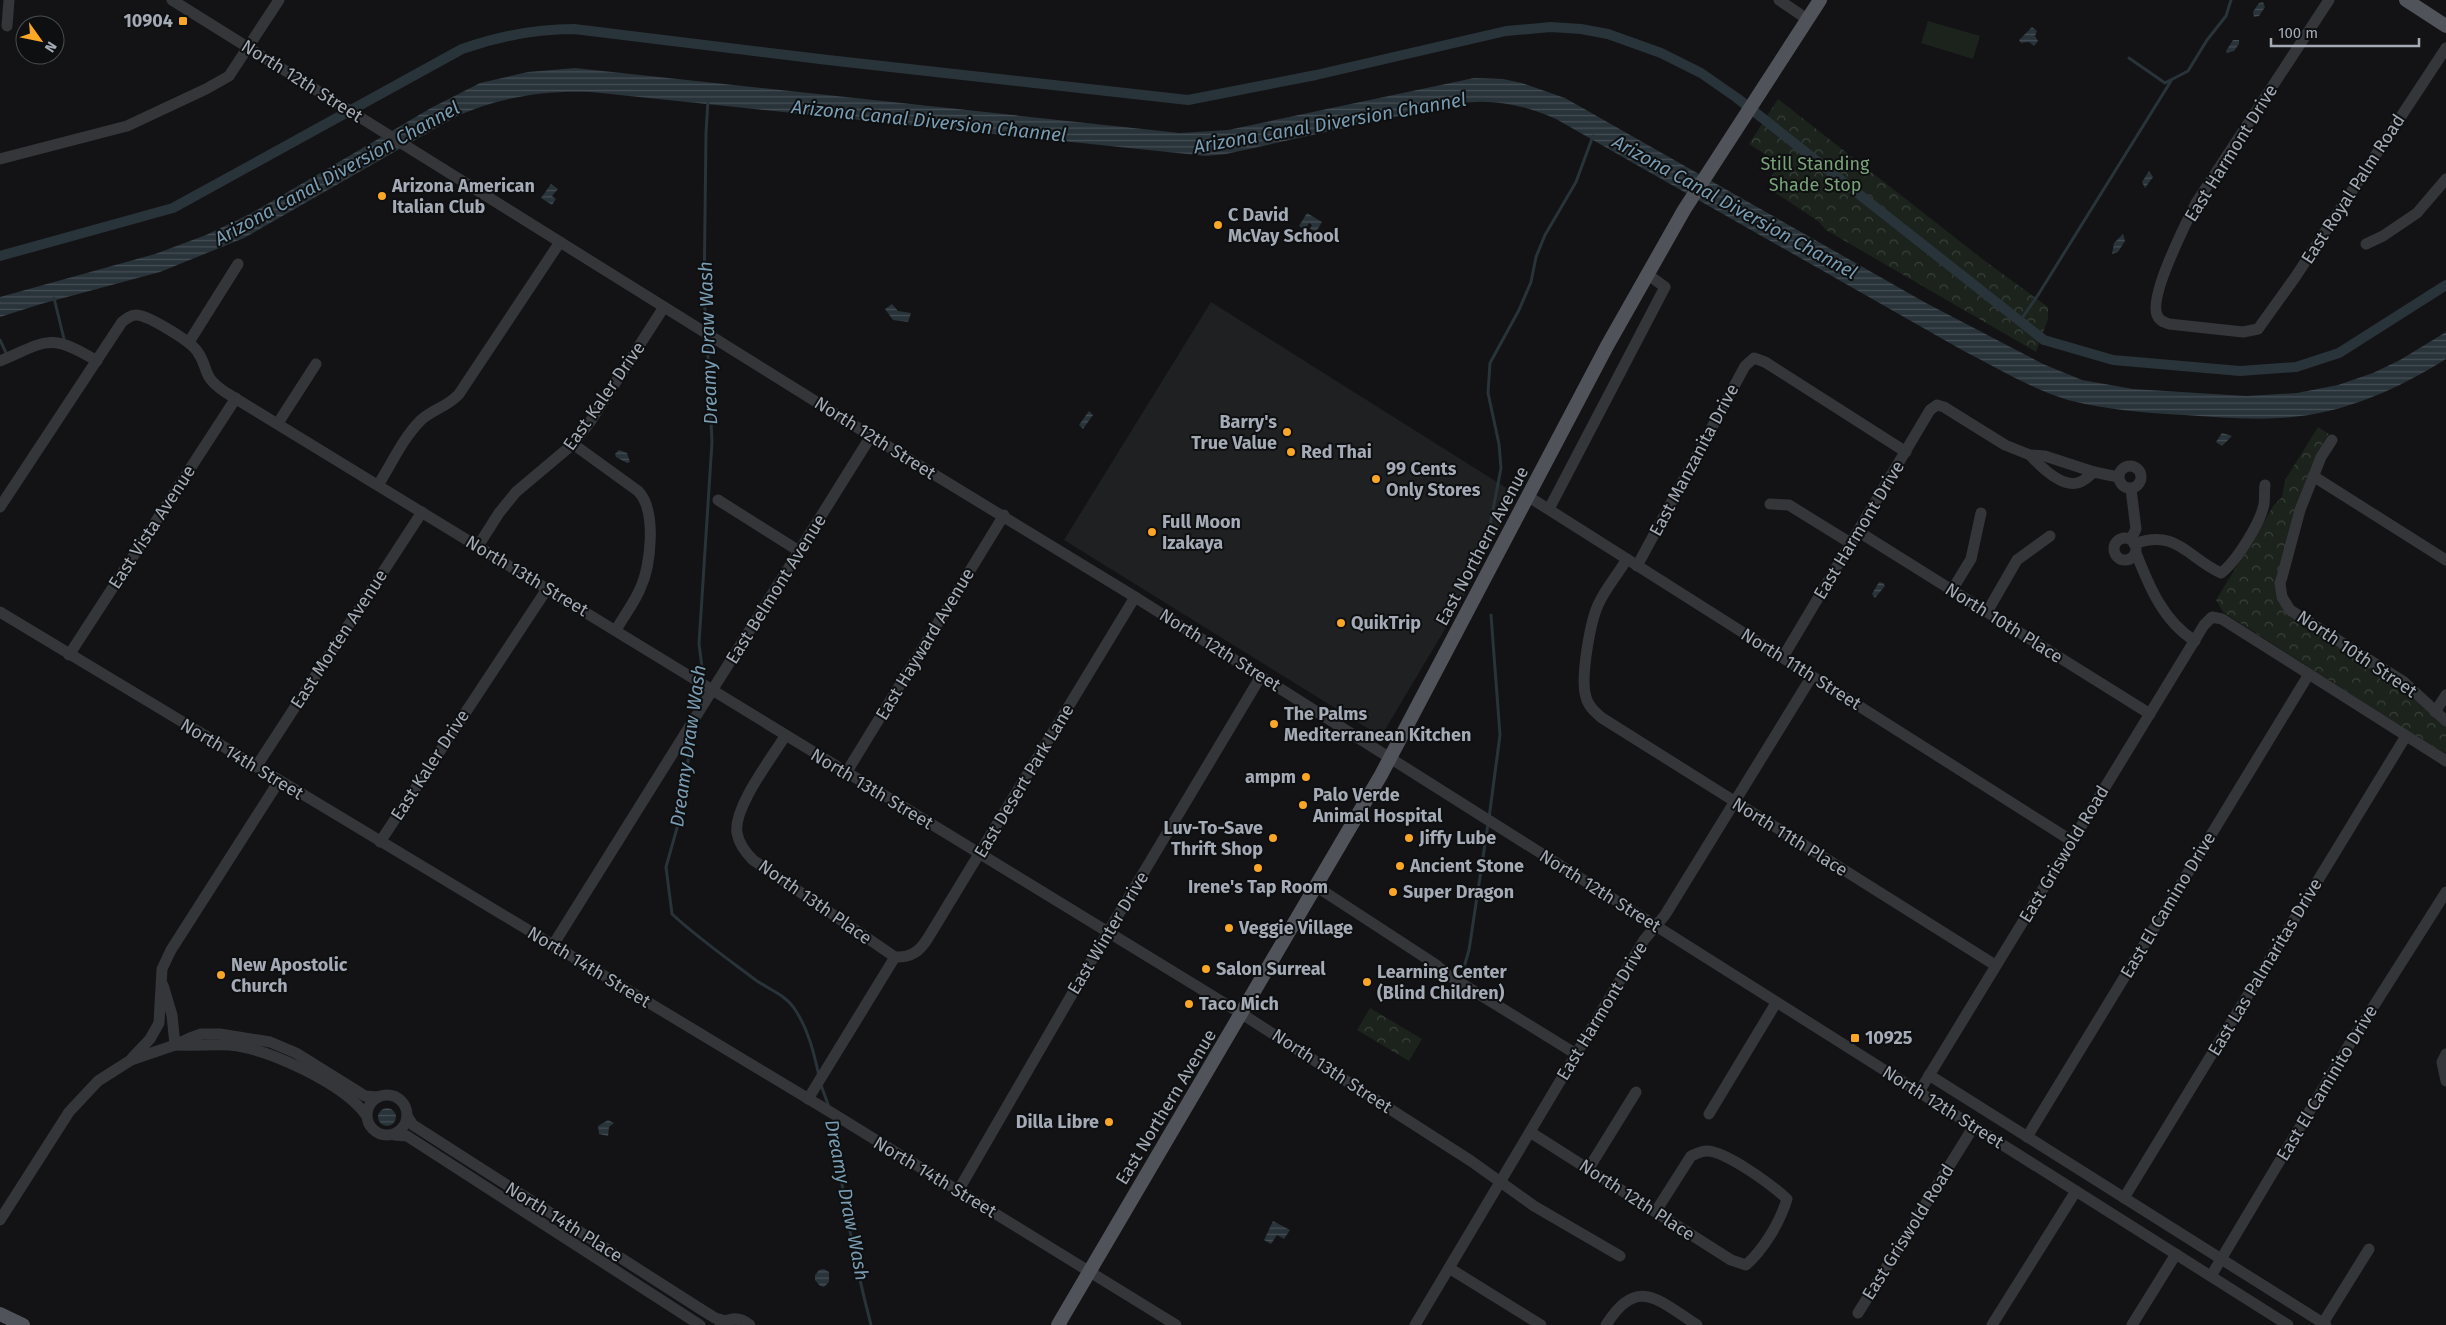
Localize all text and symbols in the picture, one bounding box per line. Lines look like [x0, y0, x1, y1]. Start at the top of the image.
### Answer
place label: 10904 [124, 10, 173, 32]
north arrow [15, 15, 65, 65]
marker: 10904 [177, 15, 189, 27]
scale bar [2271, 15, 2418, 47]
text: 100 m [2278, 24, 2318, 42]
street label: North 12th Street [237, 35, 367, 127]
text: N [41, 38, 60, 55]
street label: East Harmont Drive [2180, 80, 2282, 226]
water label: Arizona Canal Diversion Channel [1191, 88, 1468, 158]
water label: Arizona Canal Diversion Channel [789, 95, 1068, 147]
water label: Arizona Canal Diversion Channel [210, 96, 463, 250]
street label: East Royal Palm Road [2296, 110, 2410, 268]
water label: Arizona Canal Diversion Channel [1608, 130, 1861, 284]
park label: Still Standing Shade Stop [1761, 153, 1870, 196]
place label: Arizona American Italian Club [391, 175, 535, 218]
marker: Arizona American Italian Club [376, 190, 388, 202]
place label: C David McVay School [1228, 204, 1340, 247]
marker: C David McVay School [1212, 219, 1224, 231]
water label: Dreamy Draw Wash [694, 261, 722, 425]
street label: East Kaler Drive [558, 337, 650, 455]
street label: East Manzanita Drive [1645, 380, 1743, 540]
street label: North 12th Street [810, 392, 940, 484]
place label: Barry's True Value [1191, 411, 1277, 454]
marker: Barry's True Value [1281, 426, 1293, 438]
place label: Red Thai [1301, 441, 1372, 463]
marker: Red Thai [1285, 446, 1297, 458]
street label: East Harmont Drive [1809, 457, 1909, 603]
place label: 99 Cents Only Stores [1386, 458, 1481, 501]
street label: East Vista Avenue [104, 461, 200, 593]
street label: East Northern Avenue [1431, 463, 1533, 629]
marker: 99 Cents Only Stores [1370, 473, 1382, 485]
street label: East Belmont Avenue [721, 510, 831, 668]
place label: Full Moon Izakaya [1162, 511, 1241, 554]
marker: Full Moon Izakaya [1146, 526, 1158, 538]
street label: North 13th Street [462, 531, 593, 621]
street label: East Hayward Avenue [871, 564, 979, 724]
street label: East Morten Avenue [286, 565, 392, 713]
street label: North 10th Place [1941, 578, 2067, 668]
street label: North 12th Street [1155, 604, 1285, 696]
street label: North 10th Street [2293, 606, 2422, 703]
place label: QuikTrip [1351, 612, 1421, 634]
marker: QuikTrip [1335, 617, 1347, 629]
street label: North 11th Street [1737, 623, 1866, 715]
water label: Dreamy Draw Wash [665, 663, 711, 829]
street label: East Desert Park Lane [969, 700, 1079, 862]
place label: The Palms Mediterranean Kitchen [1284, 703, 1471, 746]
street label: East Kaler Drive [386, 705, 474, 825]
street label: North 14th Street [177, 714, 308, 805]
marker: The Palms Mediterranean Kitchen [1268, 718, 1280, 730]
street label: North 13th Street [807, 744, 938, 834]
place label: ampm [1245, 766, 1296, 788]
marker: ampm [1300, 771, 1312, 783]
street label: East Griswold Road [2014, 781, 2114, 927]
place label: Palo Verde Animal Hospital [1312, 784, 1443, 827]
street label: North 11th Place [1728, 793, 1852, 881]
marker: Palo Verde Animal Hospital [1297, 799, 1309, 811]
place label: Luv-To-Save Thrift Shop [1163, 817, 1263, 860]
place label: Jiffy Lube [1418, 827, 1496, 849]
street label: East El Camino Drive [2116, 828, 2220, 982]
marker: Luv-To-Save Thrift Shop [1267, 832, 1279, 844]
marker: Jiffy Lube [1403, 832, 1415, 844]
street label: North 12th Street [1535, 845, 1665, 937]
street label: North 13th Place [754, 855, 876, 949]
place label: Ancient Stone [1409, 855, 1524, 877]
marker: Ancient Stone [1394, 860, 1406, 872]
marker: Irene's Tap Room [1252, 862, 1264, 874]
street label: East Winter Drive [1063, 868, 1153, 998]
street label: East Las Palmaritas Drive [2203, 874, 2327, 1060]
place label: Irene's Tap Room [1188, 876, 1328, 898]
place label: Super Dragon [1403, 881, 1514, 903]
marker: Super Dragon [1387, 886, 1399, 898]
place label: Veggie Village [1238, 917, 1353, 939]
street label: North 14th Street [524, 922, 655, 1013]
marker: Veggie Village [1223, 922, 1235, 934]
street label: East Harmont Drive [1552, 938, 1652, 1084]
place label: New Apostolic Church [231, 954, 348, 997]
place label: Salon Surreal [1216, 958, 1326, 980]
place label: Learning Center (Blind Children) [1377, 961, 1508, 1004]
marker: Salon Surreal [1200, 963, 1212, 975]
marker: New Apostolic Church [215, 969, 227, 981]
marker: Learning Center (Blind Children) [1361, 976, 1373, 988]
place label: Taco Mich [1199, 993, 1279, 1015]
marker: Taco Mich [1183, 998, 1195, 1010]
street label: East El Caminito Drive [2272, 1001, 2382, 1165]
street label: North 13th Street [1268, 1024, 1397, 1118]
street label: East Northern Avenue [1111, 1025, 1221, 1189]
place label: 10925 [1865, 1027, 1913, 1049]
marker: 10925 [1849, 1032, 1861, 1044]
street label: North 12th Street [1878, 1061, 2008, 1153]
place label: Dilla Libre [1016, 1111, 1099, 1133]
marker: Dilla Libre [1103, 1116, 1115, 1128]
water label: Dreamy Draw Wash [820, 1118, 874, 1282]
street label: North 14th Street [870, 1132, 1001, 1223]
street label: North 12th Place [1575, 1154, 1699, 1246]
street label: East Griswold Road [1857, 1160, 1959, 1304]
street label: North 14th Place [501, 1177, 627, 1267]

